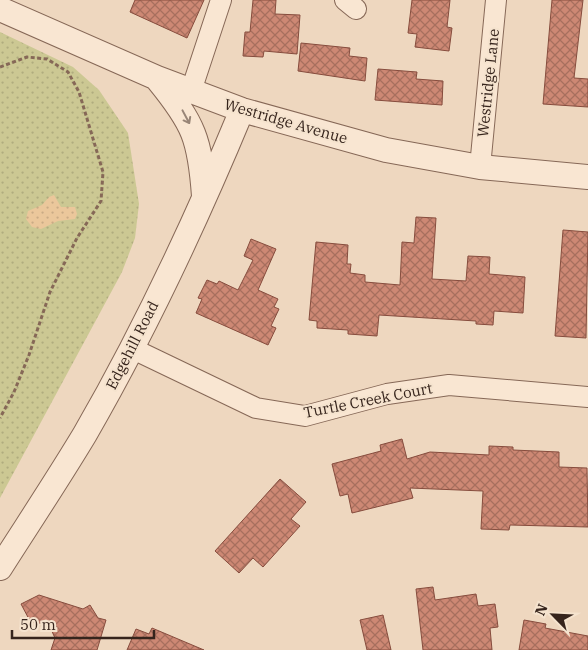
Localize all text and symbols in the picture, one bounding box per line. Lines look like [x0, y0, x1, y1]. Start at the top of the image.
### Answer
street label: Westridge Lane [473, 28, 503, 138]
street label: Westridge Avenue [222, 94, 350, 148]
one-way arrow [181, 110, 191, 125]
street label: Edgehill Road [102, 297, 162, 393]
street label: Turtle Creek Court [302, 378, 434, 422]
north arrow [528, 590, 578, 640]
text: N [531, 601, 552, 618]
scale bar [12, 608, 155, 640]
text: 50 m [20, 615, 56, 634]

